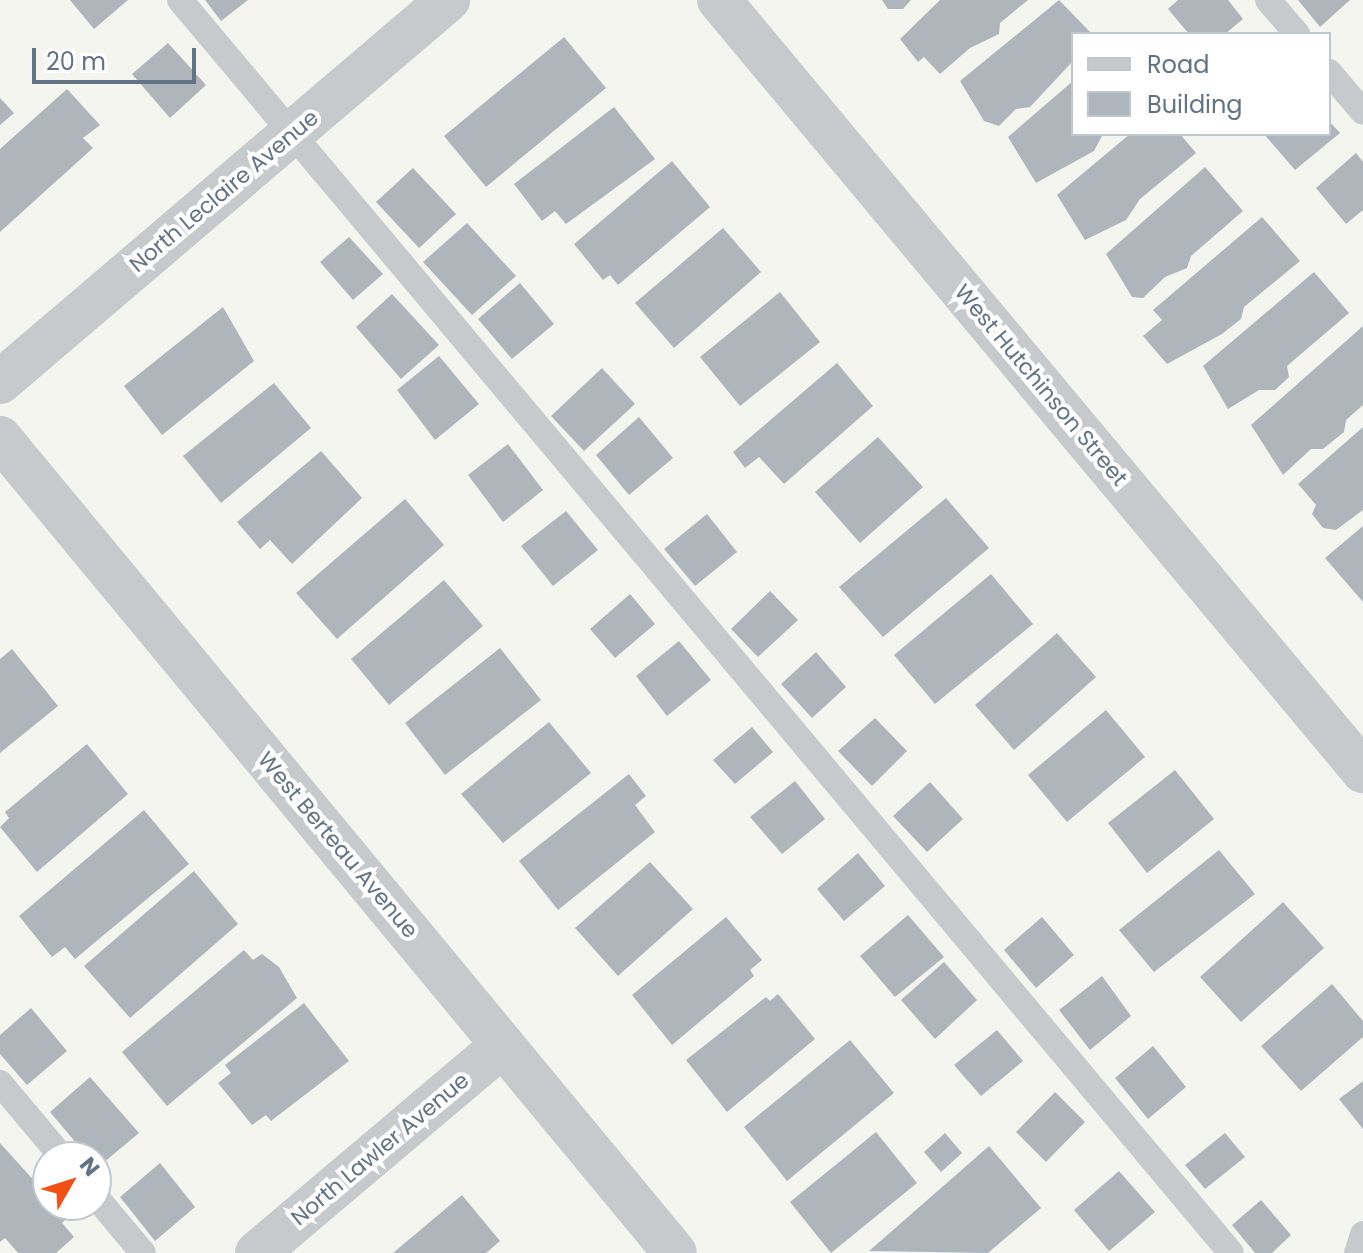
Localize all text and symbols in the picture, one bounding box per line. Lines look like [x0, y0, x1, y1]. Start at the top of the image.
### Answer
scale bar [36, 32, 200, 82]
legend [1071, 32, 1331, 136]
text: 20 m [46, 45, 106, 78]
text: Road [1147, 48, 1209, 81]
text: Building [1147, 88, 1243, 121]
street label: North Leclaire Avenue [124, 104, 324, 278]
street label: West Hutchinson Street [949, 279, 1133, 491]
street label: West Berteau Avenue [252, 747, 424, 943]
street label: North Lawler Avenue [286, 1067, 474, 1231]
north arrow [32, 1141, 112, 1221]
text: N [72, 1151, 107, 1183]

